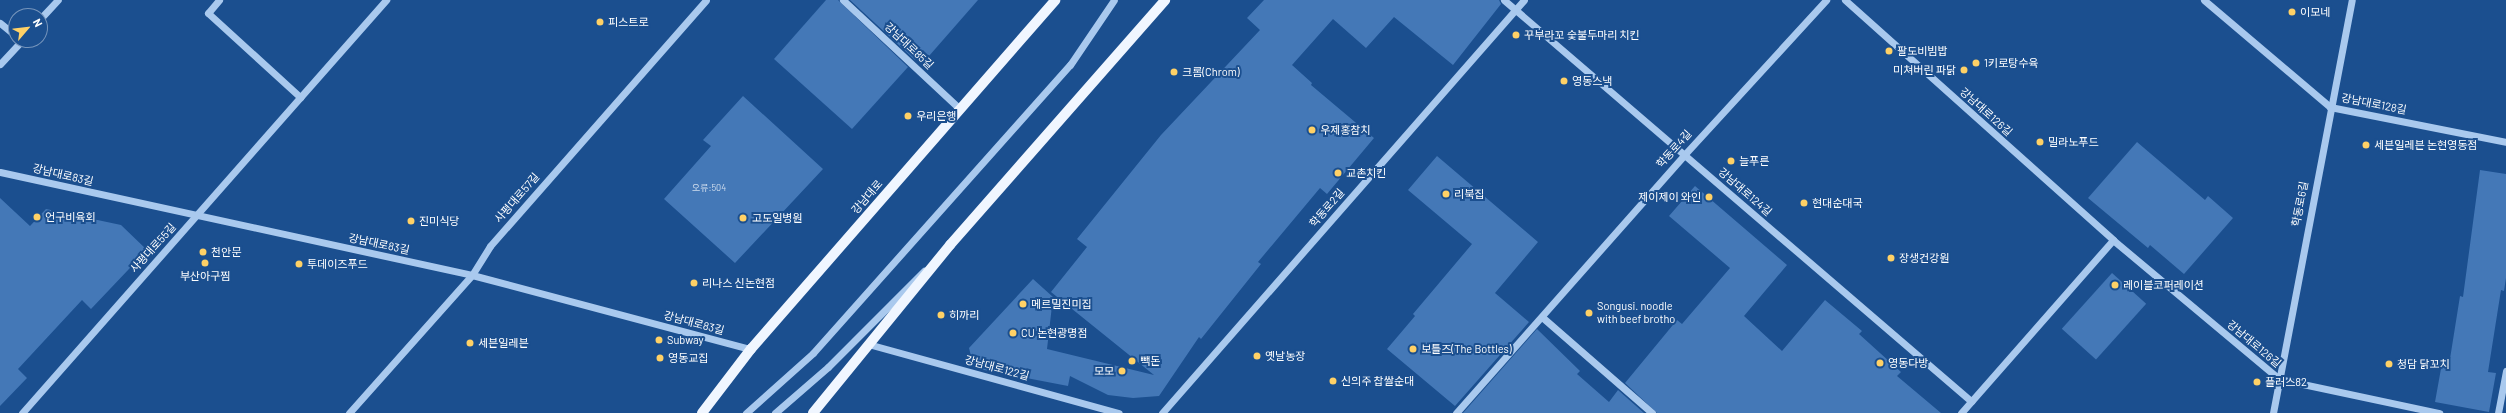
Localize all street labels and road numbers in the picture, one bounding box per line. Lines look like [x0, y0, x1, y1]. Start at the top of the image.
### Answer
street label: 강남대로85길 [882, 20, 936, 72]
street label: 강남대로126길 [1957, 85, 2015, 139]
street label: 강남대로128길 [2340, 91, 2408, 117]
street label: 학동로4길 [1654, 127, 1694, 171]
street label: 강남대로83길 [31, 162, 95, 188]
street label: 강남대로124길 [1716, 165, 1774, 219]
street label: 사평대로57길 [492, 170, 542, 226]
street label: 강남대로 [849, 177, 885, 217]
street label: 학동로6길 [2289, 180, 2311, 228]
street label: 학동로2길 [1307, 186, 1347, 230]
street label: 사평대로55길 [127, 221, 179, 275]
street label: 강남대로83길 [347, 231, 411, 257]
street label: 강남대로83길 [662, 309, 726, 337]
street label: 강남대로126길 [2224, 318, 2284, 370]
street label: 강남대로122길 [963, 353, 1031, 383]

